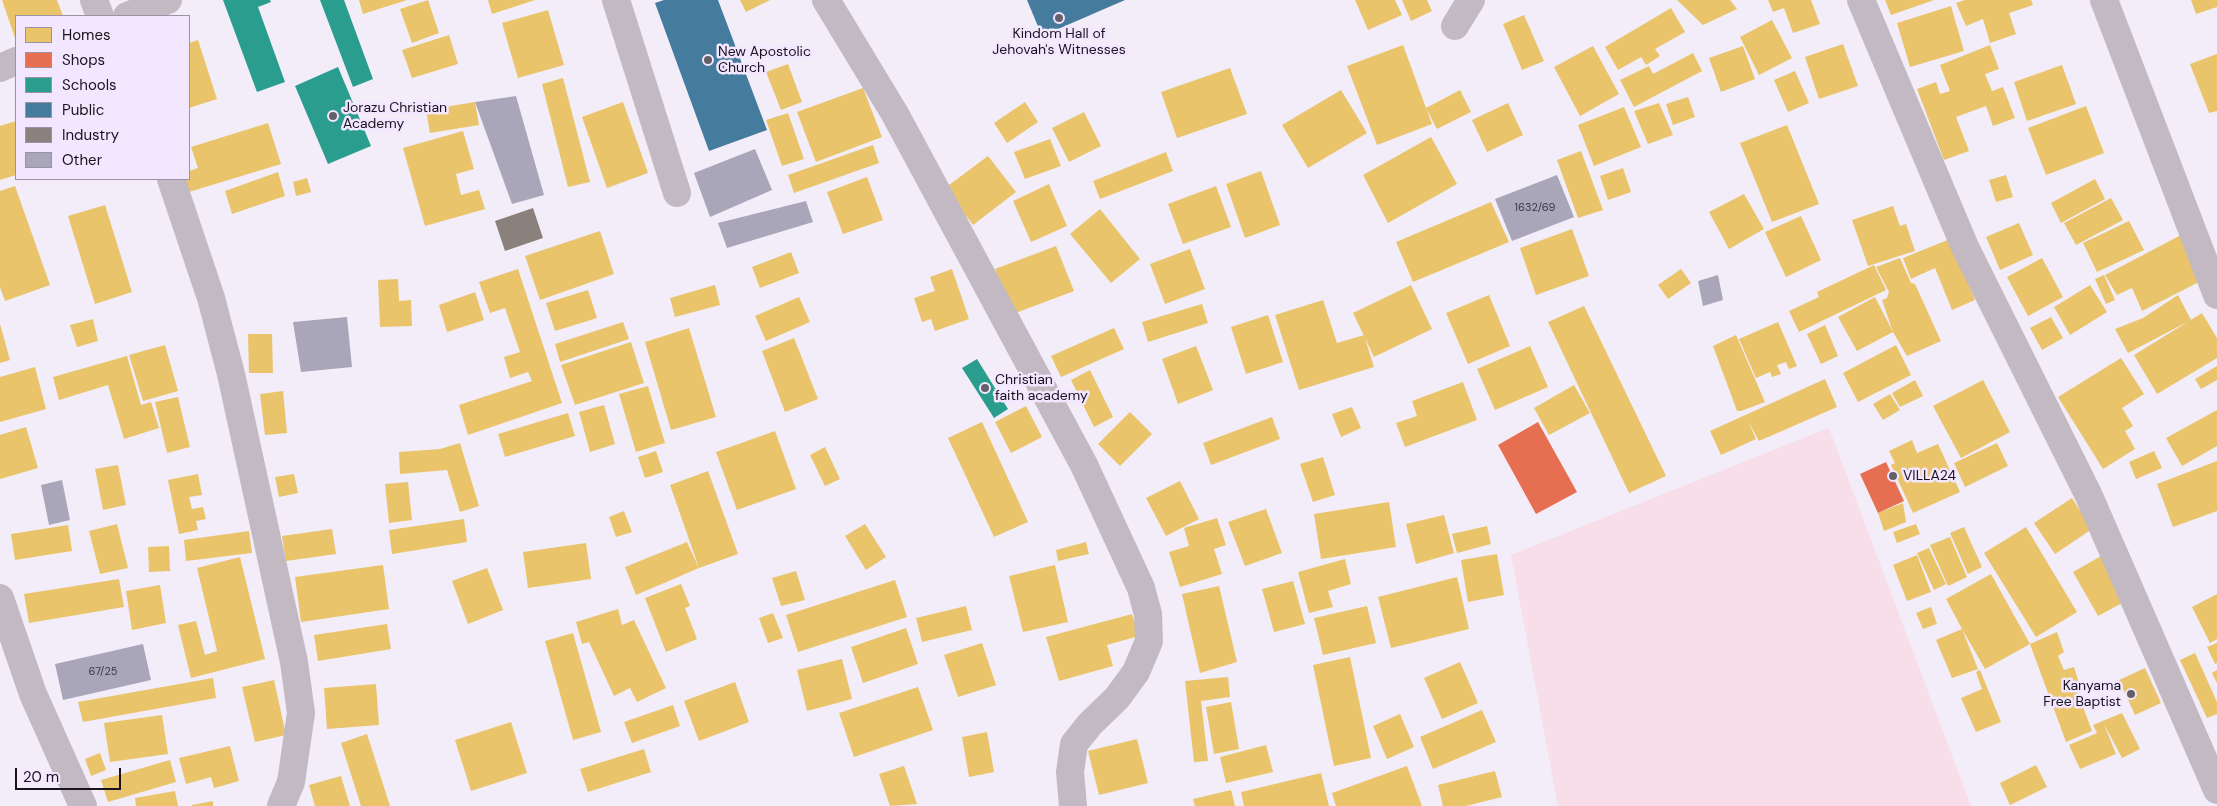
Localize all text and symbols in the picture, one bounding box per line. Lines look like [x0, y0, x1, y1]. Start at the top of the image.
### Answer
marker: Kindom Hall of Jehovah's Witnesses [1053, 12, 1065, 24]
legend [15, 15, 190, 180]
text: Homes [62, 25, 111, 45]
place label: Kindom Hall of Jehovah's Witnesses [992, 26, 1126, 58]
place label: New Apostolic Church [718, 44, 811, 76]
text: Shops [62, 50, 105, 70]
marker: New Apostolic Church [702, 54, 714, 66]
text: Schools [62, 75, 117, 95]
text: Public [62, 100, 104, 120]
place label: Jorazu Christian Academy [343, 100, 447, 132]
marker: Jorazu Christian Academy [327, 110, 339, 122]
text: Industry [62, 125, 119, 145]
text: Other [62, 150, 102, 170]
house number: 1632/69 [1515, 201, 1555, 215]
place label: Christian faith academy [995, 372, 1088, 404]
marker: Christian faith academy [979, 382, 991, 394]
place label: VILLA24 [1903, 468, 1956, 484]
marker: VILLA24 [1887, 470, 1899, 482]
house number: 67/25 [89, 665, 117, 679]
place label: Kanyama Free Baptist [2043, 678, 2121, 710]
marker: Kanyama Free Baptist [2125, 688, 2137, 700]
scale bar [18, 758, 124, 790]
text: 20 m [23, 767, 59, 787]

